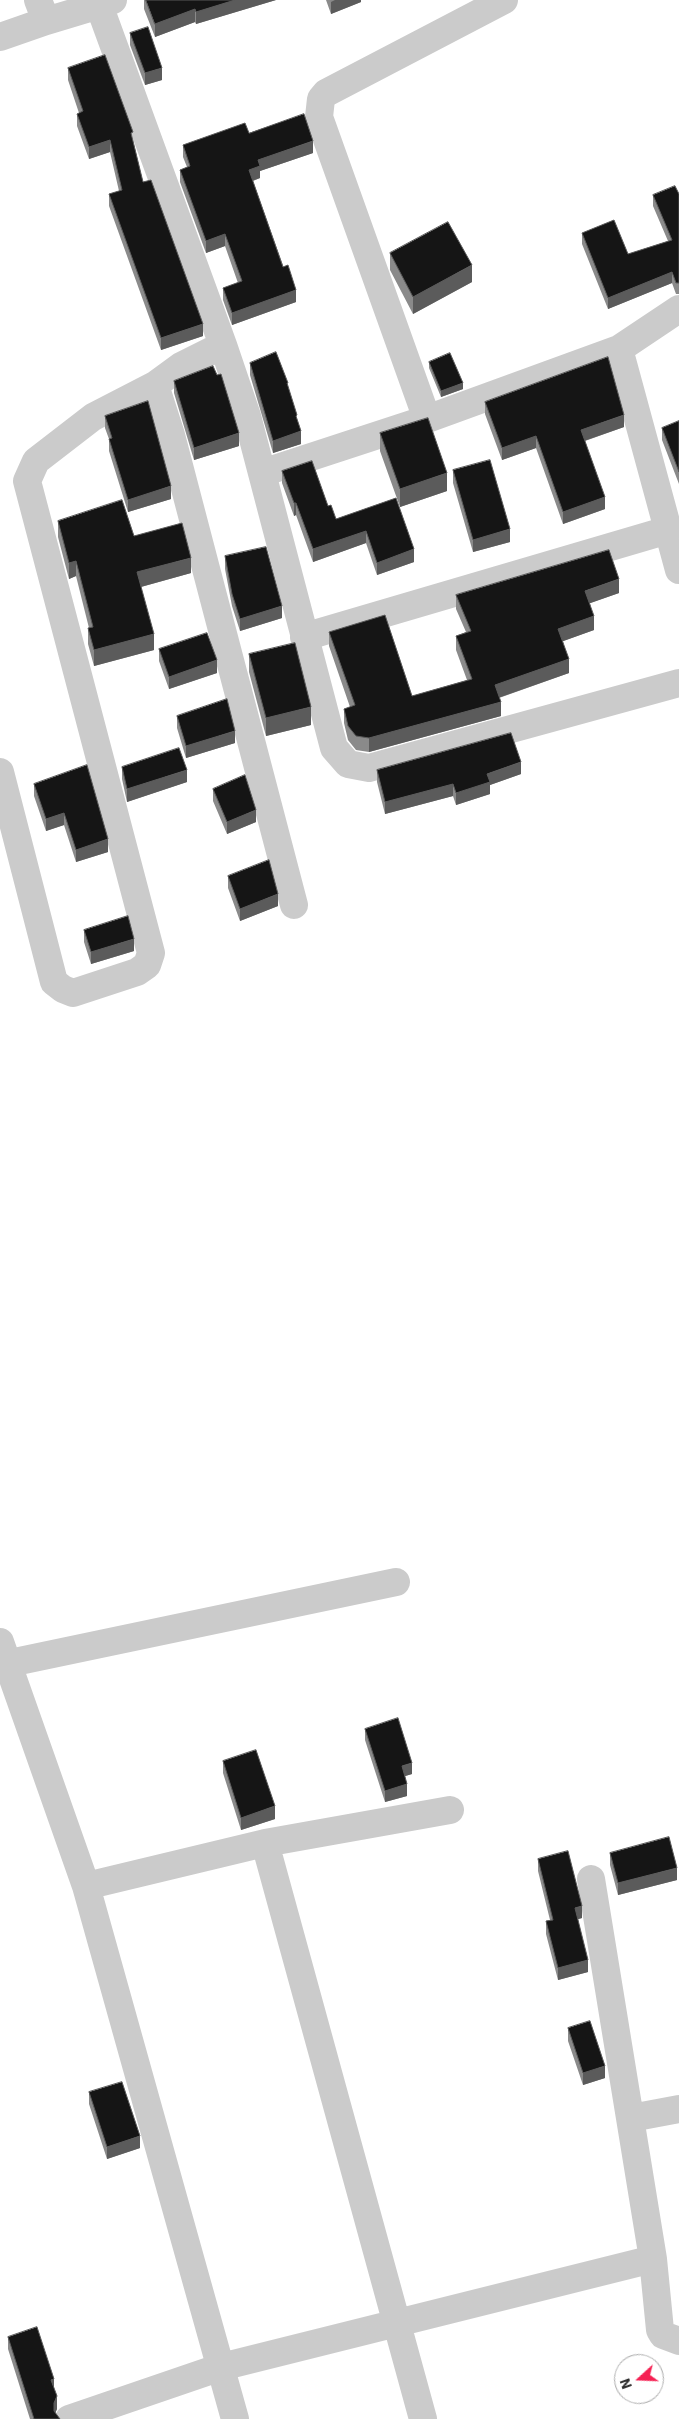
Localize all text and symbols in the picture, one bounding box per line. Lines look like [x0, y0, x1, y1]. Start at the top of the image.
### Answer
north arrow [614, 2354, 664, 2404]
text: N [616, 2376, 636, 2392]

